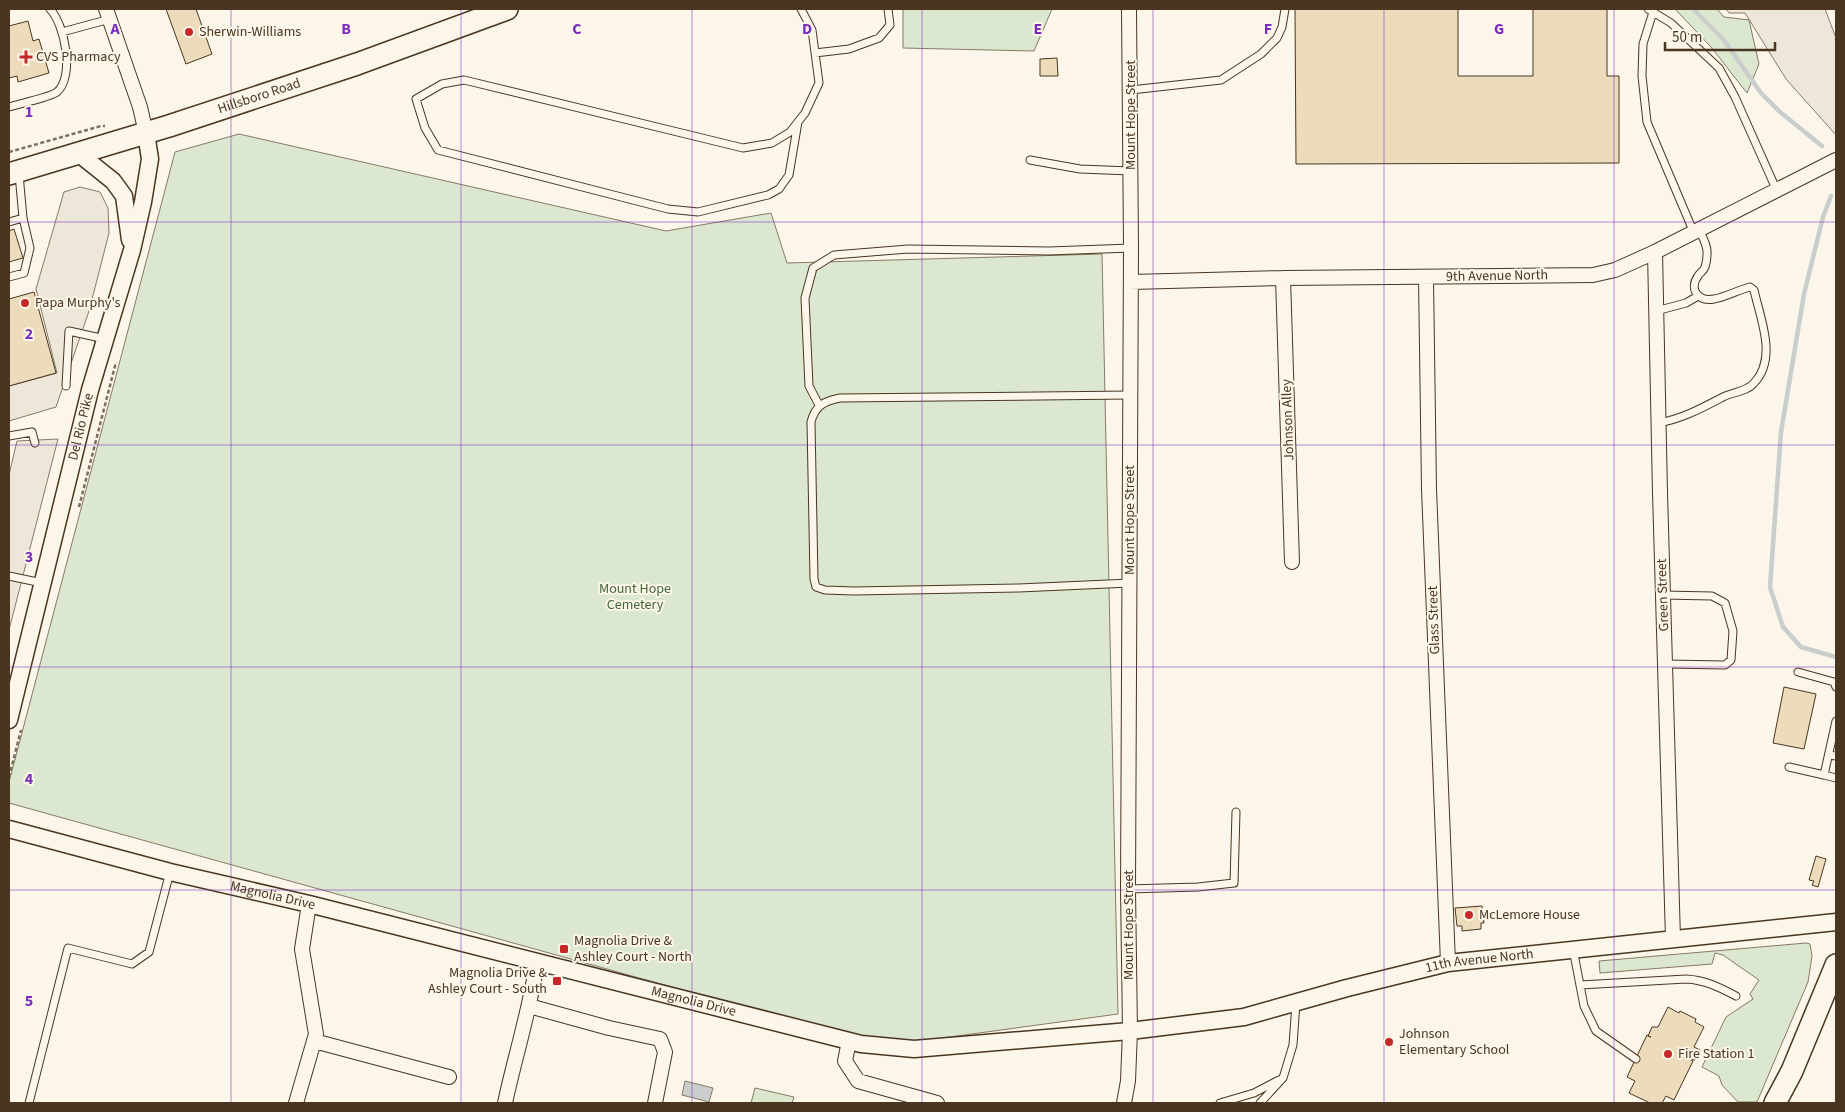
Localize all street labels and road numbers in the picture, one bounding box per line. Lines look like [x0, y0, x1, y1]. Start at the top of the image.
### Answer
street label: Mount Hope Street [1121, 60, 1141, 170]
street label: Hillsboro Road [215, 73, 303, 119]
street label: 9th Avenue North [1446, 265, 1548, 287]
street label: Johnson Alley [1277, 378, 1299, 461]
street label: Del Rio Pike [63, 391, 99, 463]
street label: Mount Hope Street [1120, 465, 1140, 575]
street label: Green Street [1652, 558, 1674, 632]
street label: Glass Street [1423, 585, 1445, 655]
street label: Mount Hope Street [1119, 870, 1139, 980]
street label: Magnolia Drive [228, 876, 317, 915]
street label: 11th Avenue North [1423, 944, 1534, 978]
street label: Magnolia Drive [649, 981, 738, 1022]

